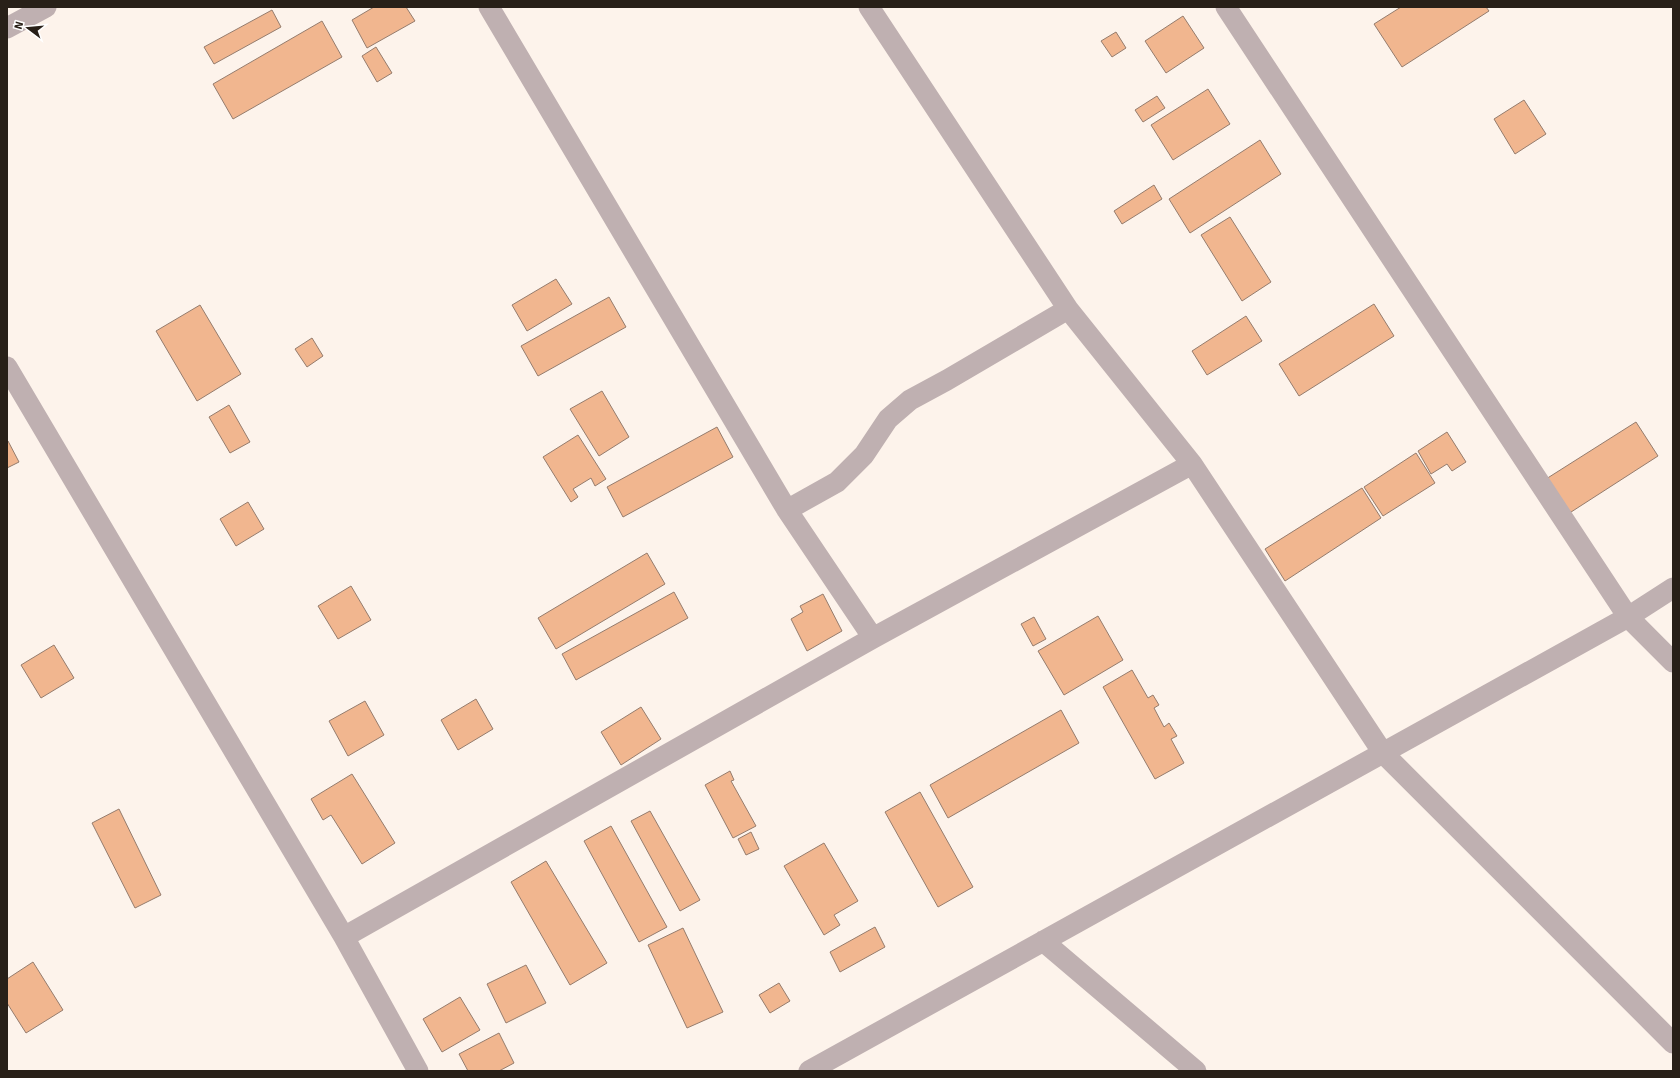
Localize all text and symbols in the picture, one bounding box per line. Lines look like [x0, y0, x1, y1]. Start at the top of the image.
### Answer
north arrow [8, 8, 48, 48]
text: N [12, 20, 26, 31]

